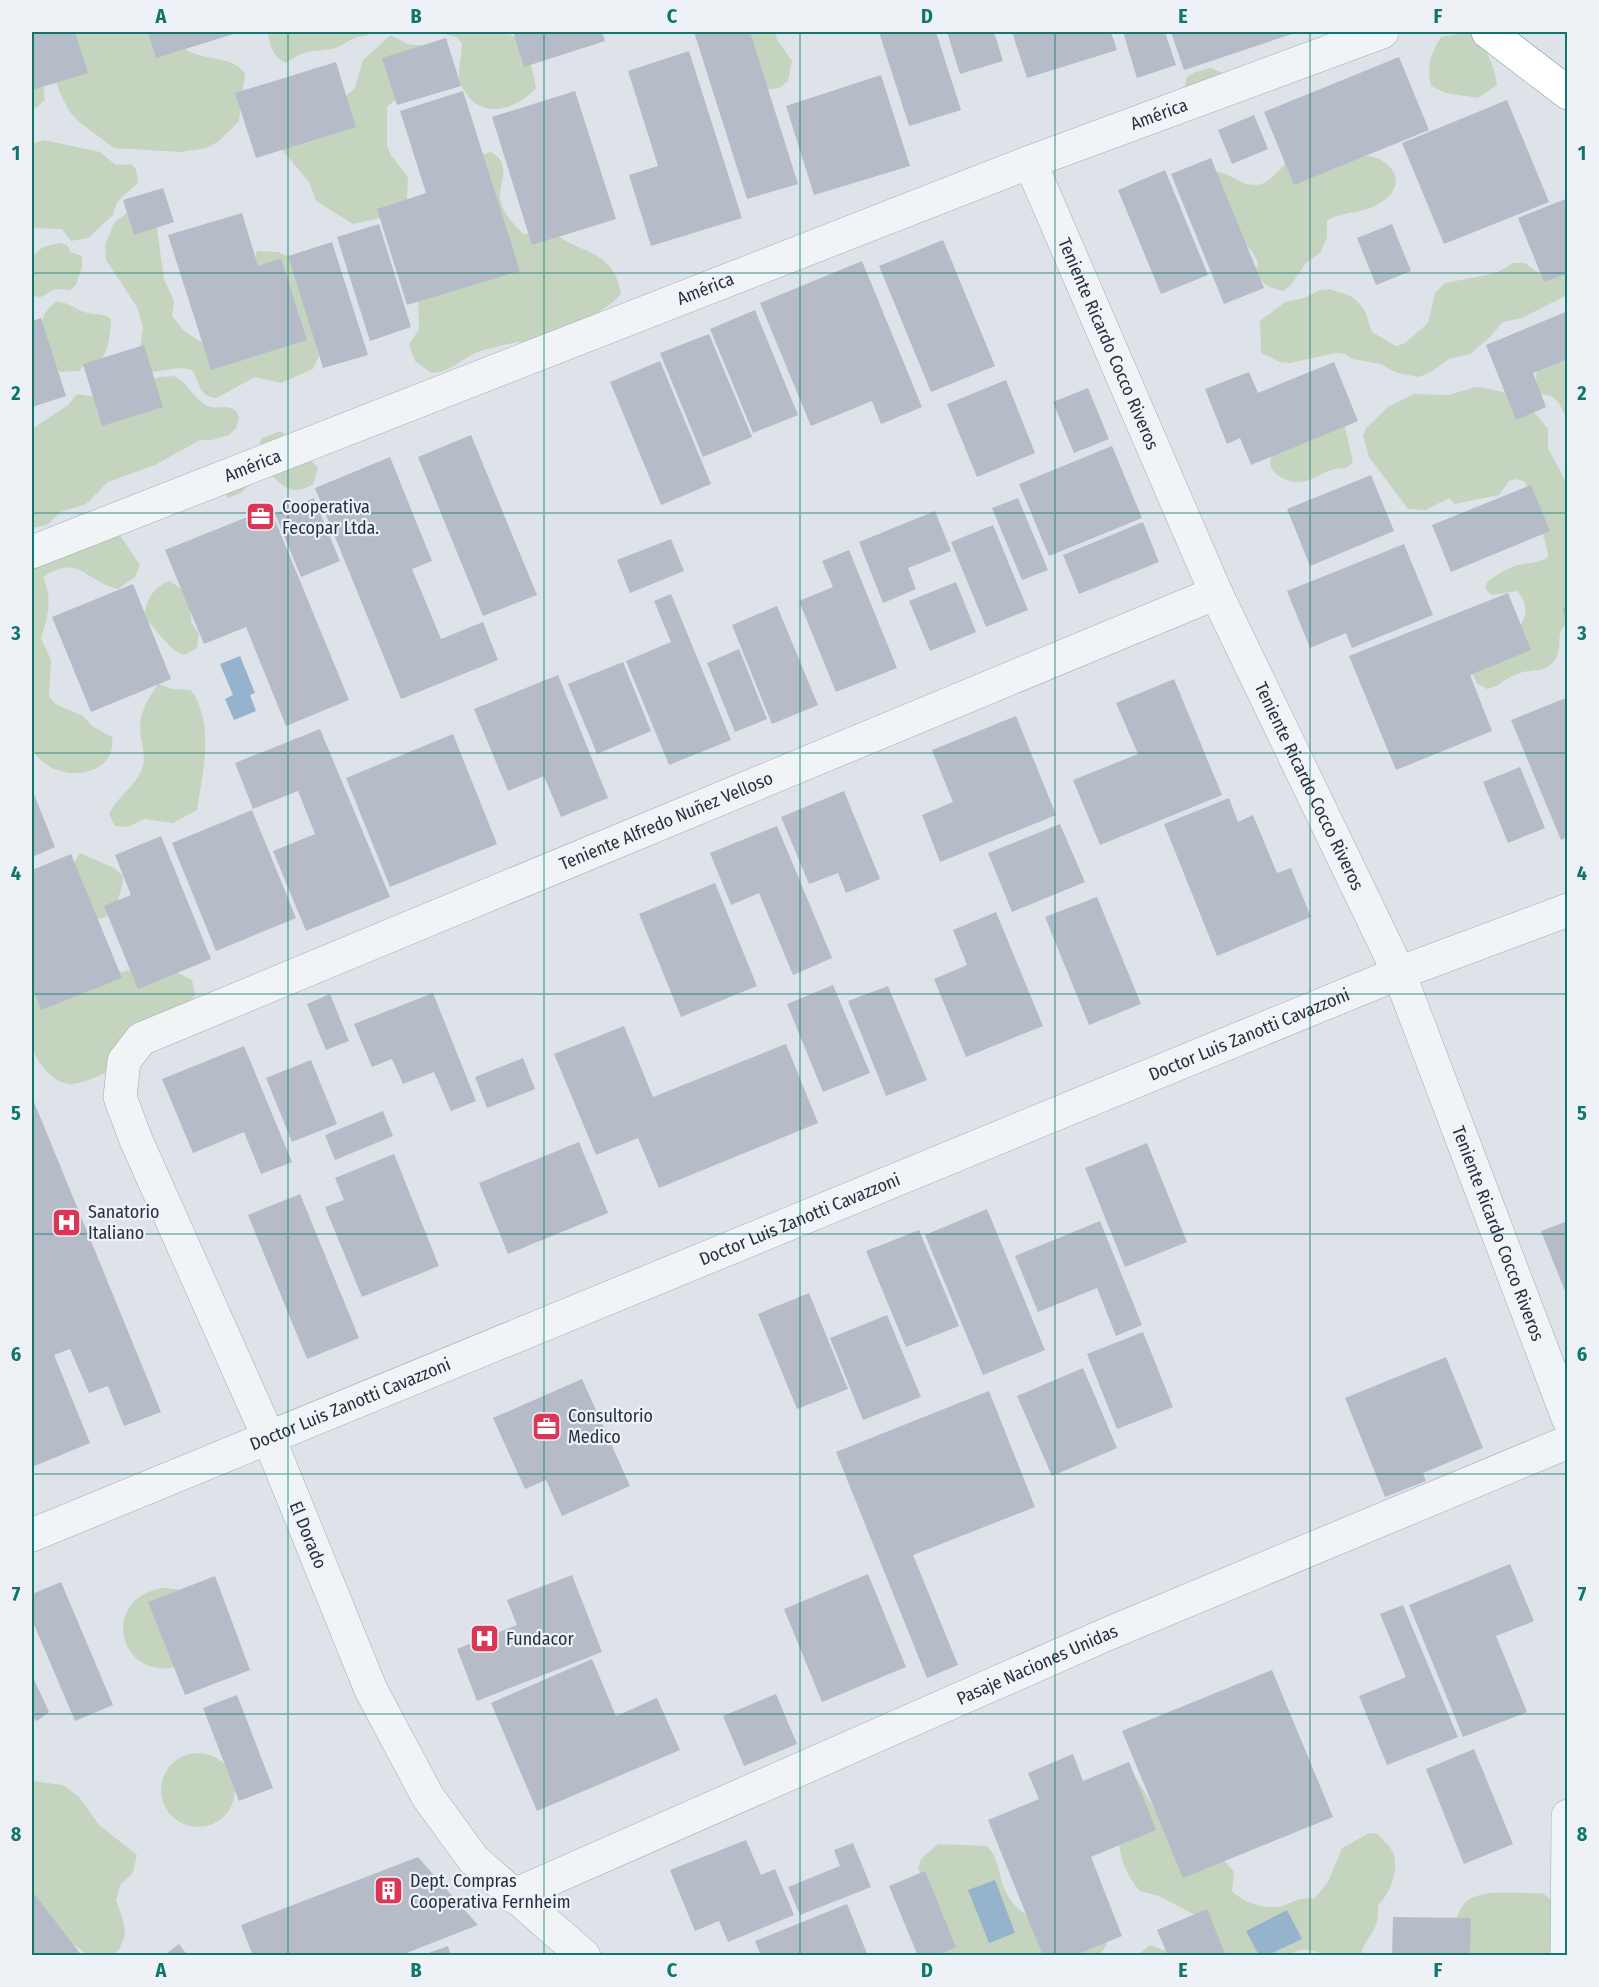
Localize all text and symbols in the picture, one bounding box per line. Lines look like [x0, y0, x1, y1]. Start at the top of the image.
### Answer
text: A [155, 4, 168, 28]
text: B [410, 4, 422, 28]
text: C [667, 4, 678, 28]
text: D [921, 4, 933, 28]
text: E [1178, 4, 1188, 28]
text: F [1434, 4, 1443, 28]
street label: América [1127, 94, 1191, 135]
text: 1 [12, 141, 20, 165]
text: 1 [1578, 141, 1586, 165]
street label: Teniente Ricardo Cocco Riveros [1053, 235, 1164, 453]
street label: América [674, 268, 737, 310]
text: 2 [10, 381, 21, 405]
text: 2 [1576, 381, 1587, 405]
street label: América [221, 445, 285, 487]
place label: Cooperativa Fecopar Ltda. [282, 496, 379, 539]
office icon: Cooperativa Fecopar Ltda. [245, 501, 277, 533]
text: 3 [10, 621, 21, 645]
text: 3 [1576, 621, 1587, 645]
street label: Teniente Ricardo Cocco Riveros [1250, 679, 1369, 894]
street label: Teniente Alfredo Nuñez Velloso [556, 767, 776, 875]
text: 4 [11, 861, 21, 885]
text: 4 [1577, 861, 1587, 885]
street label: Doctor Luis Zanotti Cavazzoni [1145, 984, 1353, 1086]
text: 5 [11, 1101, 21, 1125]
text: 5 [1577, 1101, 1587, 1125]
street label: Teniente Ricardo Cocco Riveros [1447, 1123, 1549, 1345]
street label: Doctor Luis Zanotti Cavazzoni [696, 1168, 903, 1270]
place label: Sanatorio Italiano [88, 1201, 159, 1244]
hospital icon: Sanatorio Italiano [51, 1206, 83, 1238]
text: 6 [11, 1342, 21, 1366]
text: 6 [1577, 1342, 1587, 1366]
street label: Doctor Luis Zanotti Cavazzoni [246, 1353, 454, 1455]
place label: Consultorio Medico [568, 1405, 653, 1448]
office icon: Consultorio Medico [531, 1410, 563, 1442]
street label: El Dorado [285, 1498, 331, 1572]
text: 7 [12, 1582, 21, 1606]
text: 7 [1578, 1582, 1587, 1606]
street label: Pasaje Naciones Unidas [953, 1620, 1121, 1710]
hospital icon: Fundacor [469, 1623, 501, 1655]
place label: Fundacor [506, 1628, 574, 1650]
text: 8 [11, 1822, 22, 1846]
text: 8 [1577, 1822, 1588, 1846]
place label: Dept. Compras Cooperativa Fernheim [410, 1870, 571, 1913]
building icon: Dept. Compras Cooperativa Fernheim [373, 1875, 405, 1907]
text: A [155, 1958, 168, 1982]
text: B [410, 1958, 422, 1982]
text: C [667, 1958, 678, 1982]
text: D [921, 1958, 933, 1982]
text: E [1178, 1958, 1188, 1982]
text: F [1434, 1958, 1443, 1982]

